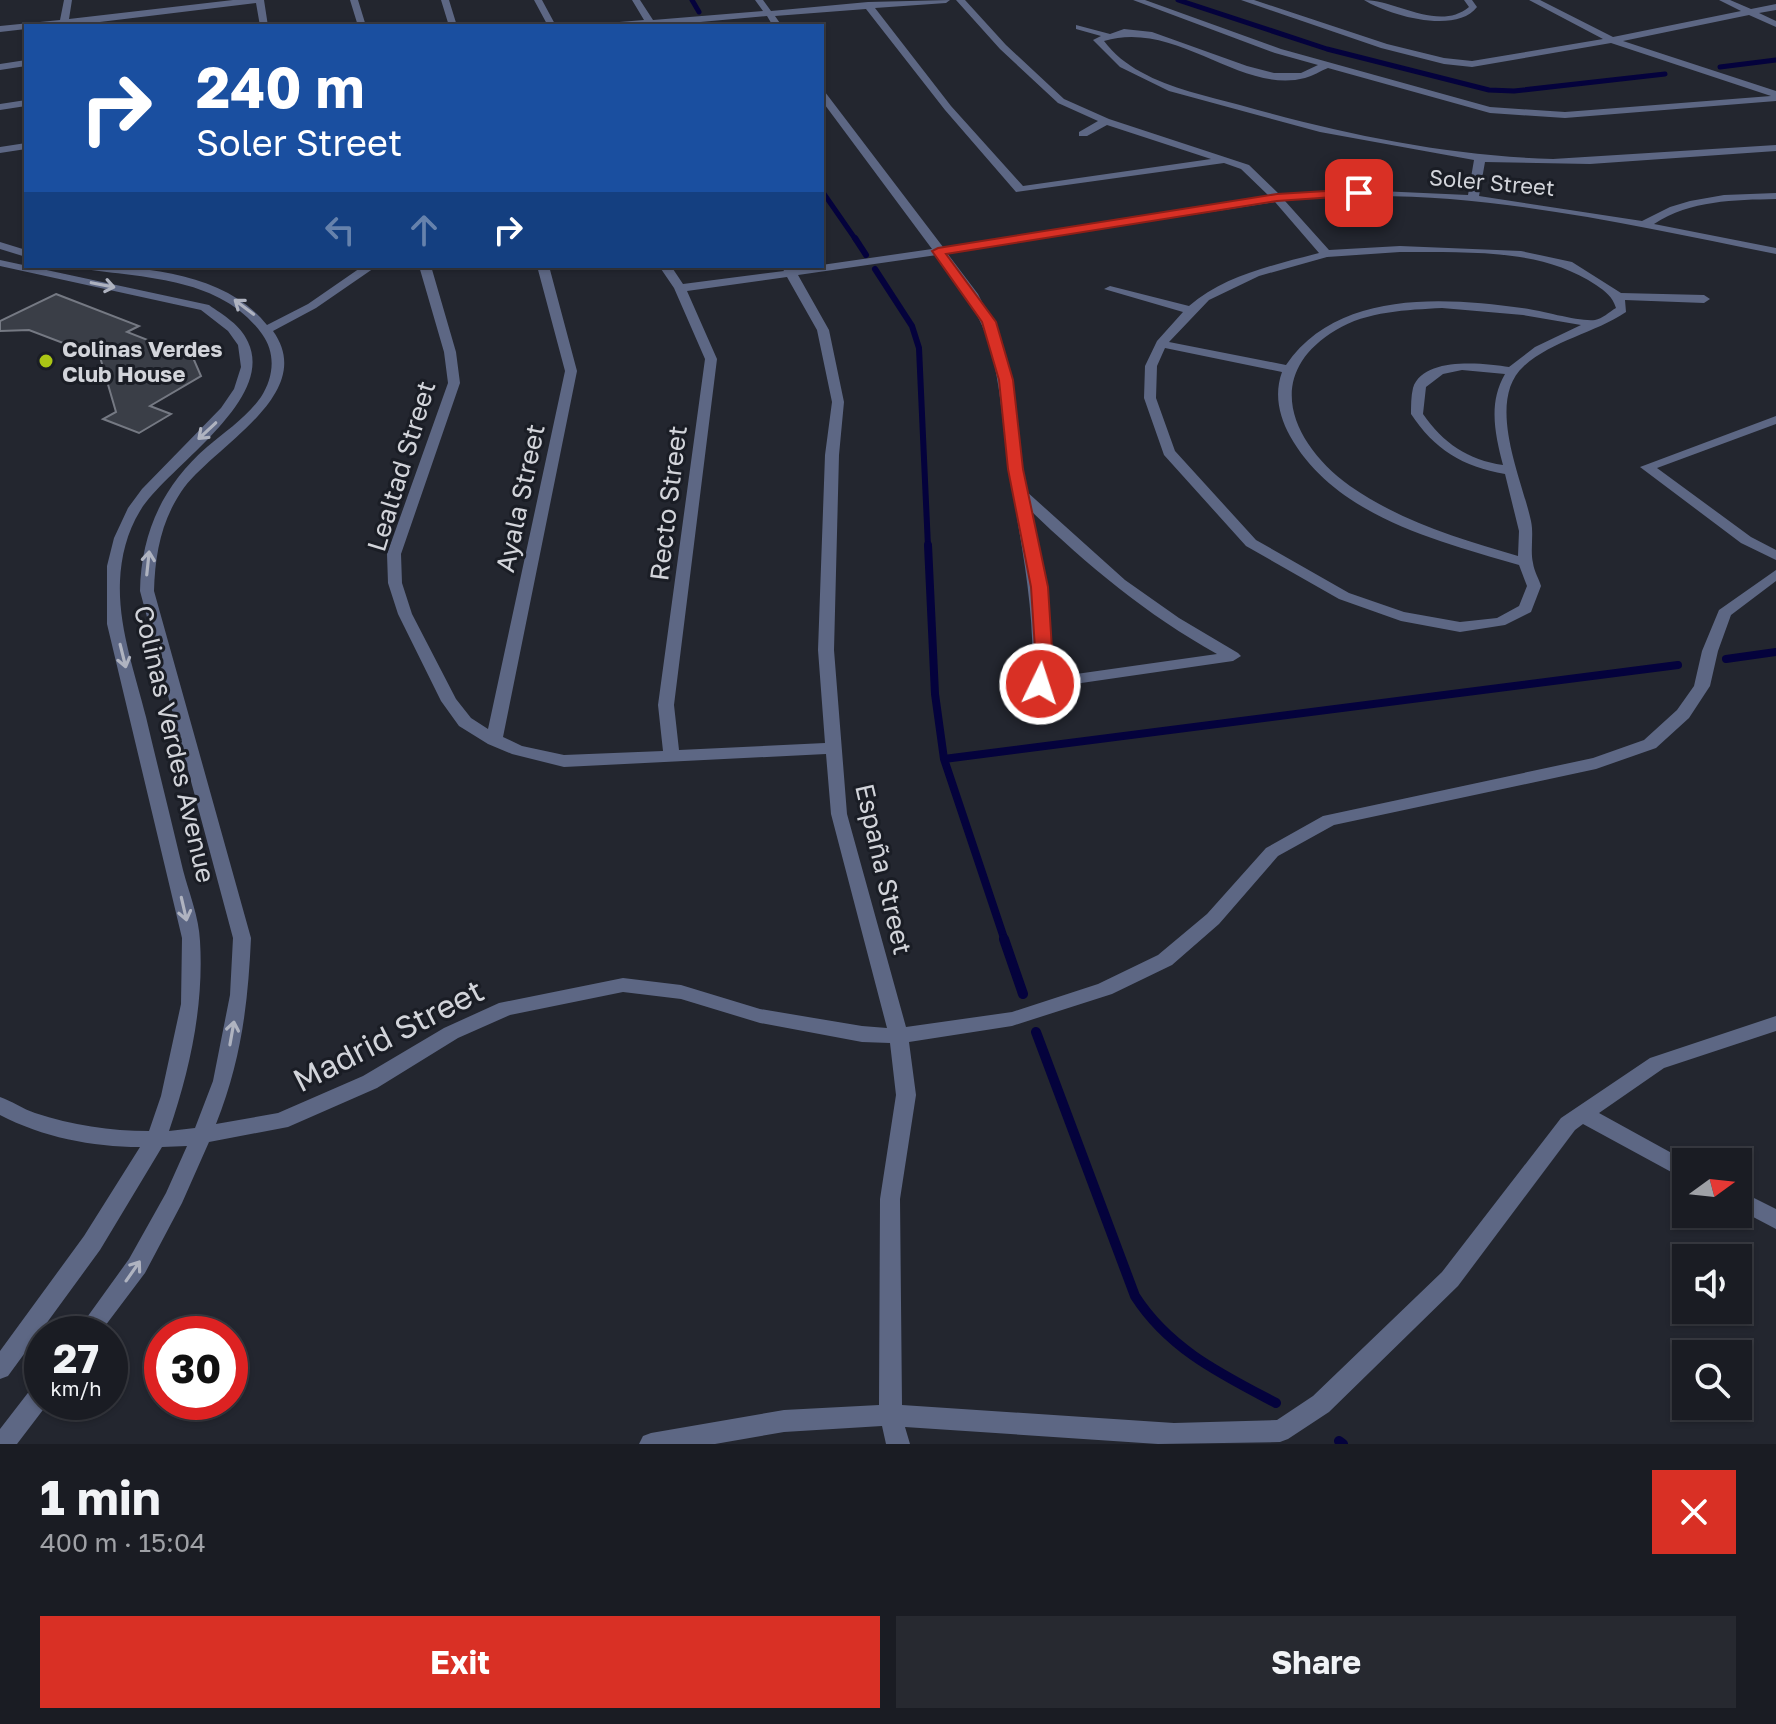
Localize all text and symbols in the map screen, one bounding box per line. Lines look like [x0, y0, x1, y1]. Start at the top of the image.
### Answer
text: 240 m [196, 53, 365, 120]
icon: right [64, 56, 168, 160]
text: Soler Street [196, 121, 402, 164]
pin [1325, 159, 1393, 227]
street label: Soler Street [1428, 163, 1556, 201]
icon: arrive [1337, 171, 1381, 215]
icon: left [318, 208, 362, 252]
icon: ahead [402, 208, 446, 252]
icon: right [486, 208, 530, 252]
one-way arrow [90, 279, 116, 294]
one-way arrow [234, 298, 255, 315]
place label: Colinas Verdes Club House [62, 335, 222, 387]
marker: Colinas Verdes Club House [37, 352, 55, 370]
street label: Lealtad Street [360, 377, 442, 555]
one-way arrow [197, 421, 217, 440]
street label: Ayala Street [489, 421, 551, 575]
street label: Recto Street [643, 424, 693, 582]
one-way arrow [140, 550, 155, 576]
street label: Colinas Verdes Avenue [128, 602, 222, 886]
position arrow [998, 642, 1082, 726]
one-way arrow [116, 643, 131, 669]
street label: España Street [849, 781, 919, 957]
one-way arrow [177, 896, 192, 921]
street label: Madrid Street [286, 971, 490, 1099]
one-way arrow [225, 1021, 240, 1046]
north arrow [1672, 1148, 1752, 1228]
map controls [1672, 1148, 1752, 1420]
button: sound [1672, 1244, 1752, 1324]
one-way arrow [125, 1261, 141, 1283]
speed limit sign: 30 [144, 1316, 248, 1420]
text: 27 [53, 1334, 99, 1382]
button: search [1672, 1340, 1752, 1420]
text: km/h [51, 1376, 101, 1400]
text: 1 min [40, 1468, 161, 1526]
button: close [1652, 1470, 1736, 1554]
text: 400 m · 15:04 [40, 1527, 206, 1558]
button: Exit [40, 1616, 880, 1708]
button: Share [896, 1616, 1736, 1708]

